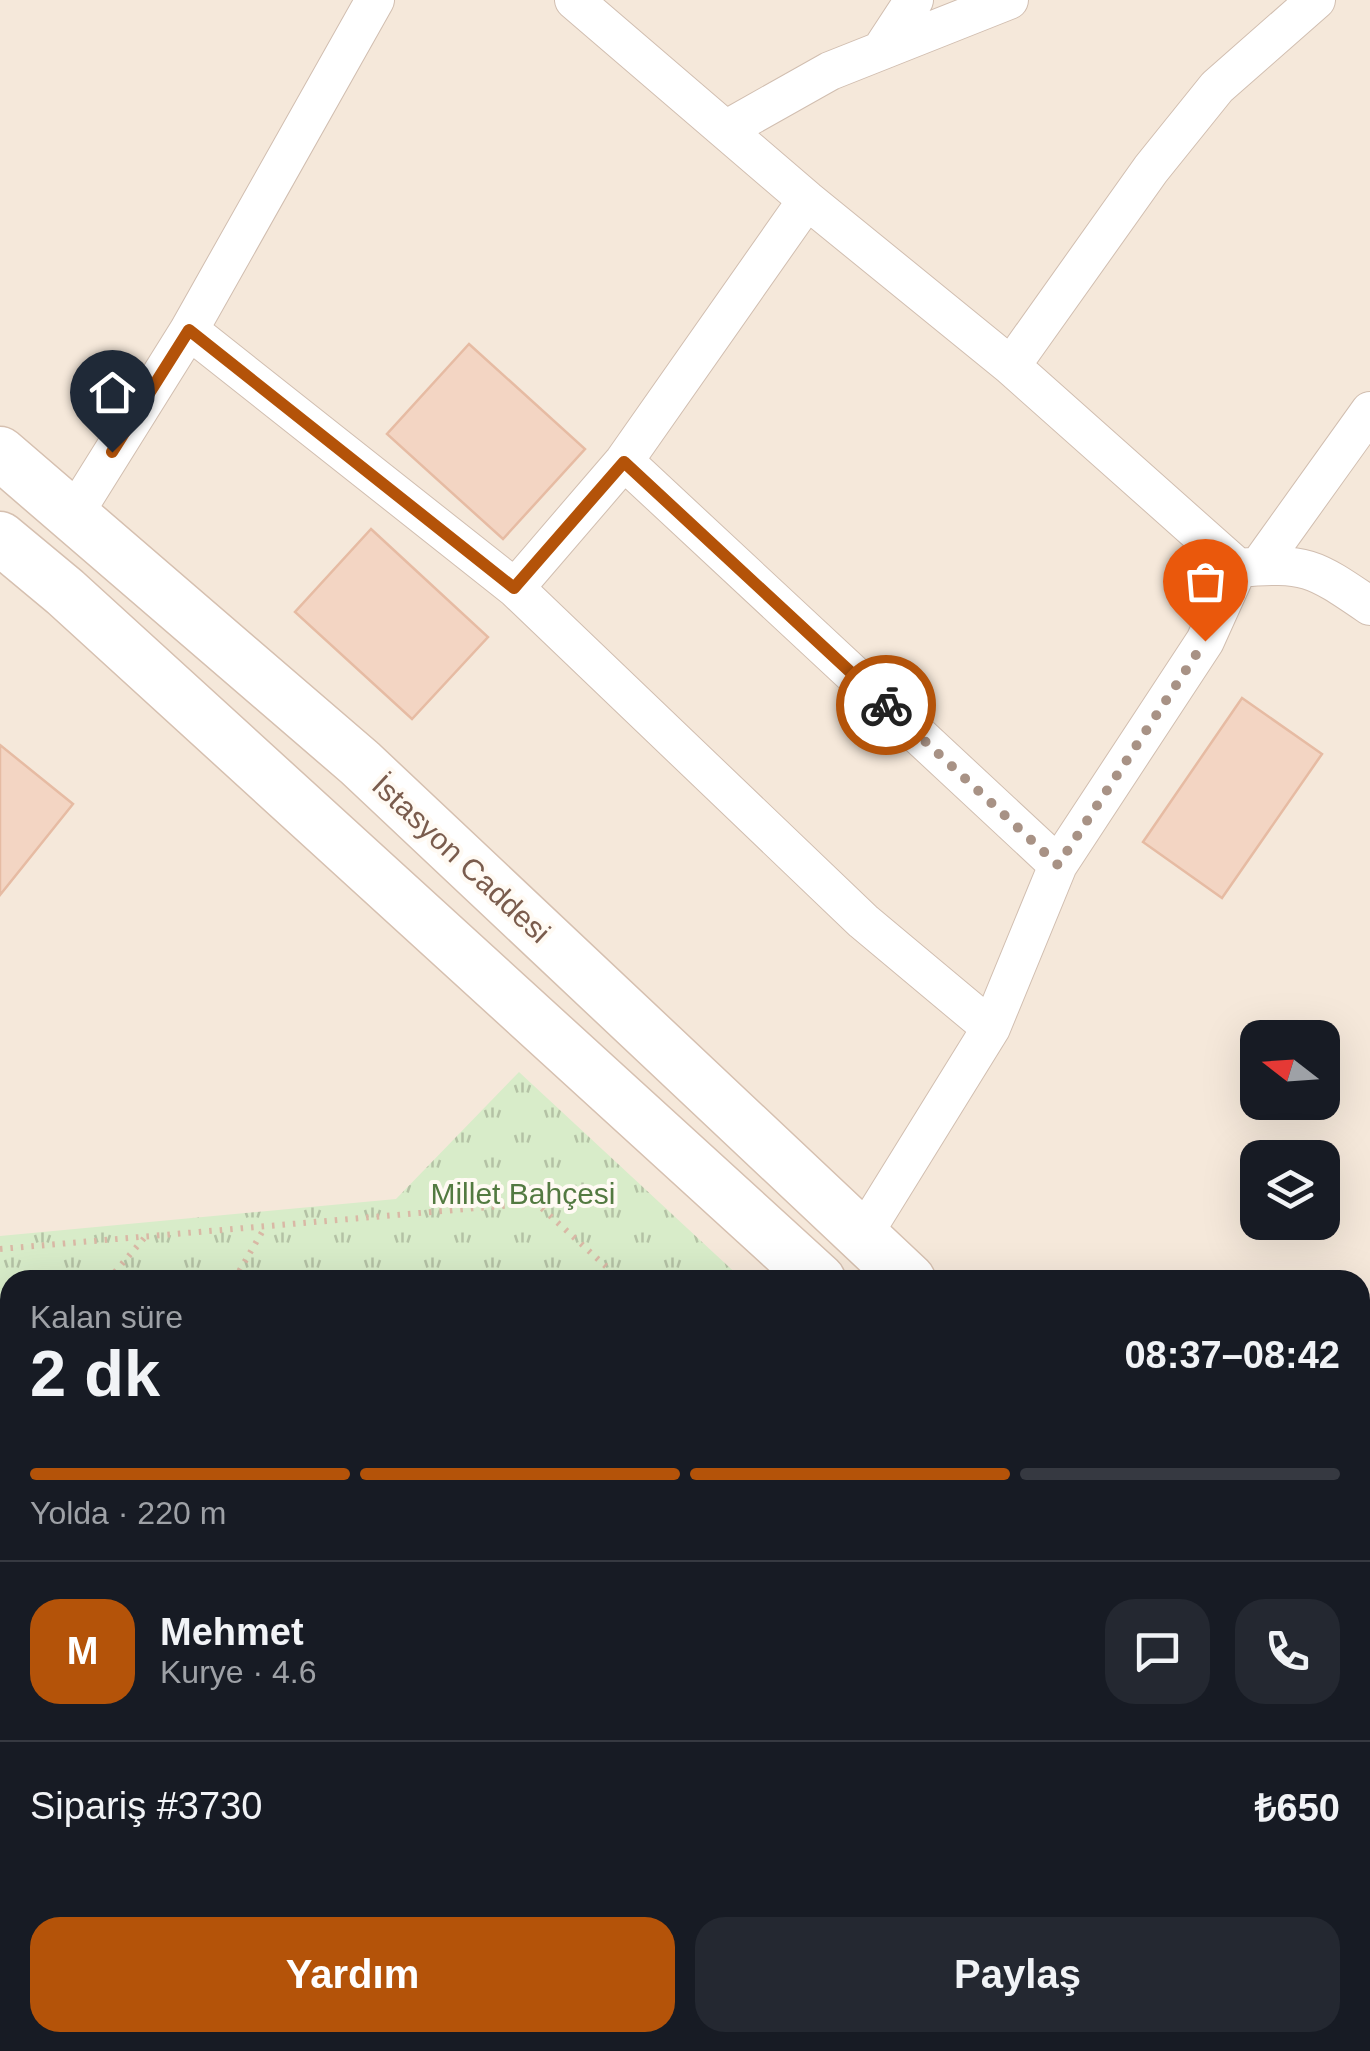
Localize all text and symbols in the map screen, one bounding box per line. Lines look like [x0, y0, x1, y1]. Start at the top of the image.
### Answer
pin [70, 350, 155, 453]
icon: home [85, 365, 140, 420]
pin [1163, 539, 1248, 642]
icon: bag [1178, 554, 1233, 609]
courier [836, 655, 936, 755]
icon: bike [859, 678, 914, 733]
street label: İstasyon Caddesi [366, 768, 557, 949]
north arrow [1240, 1020, 1340, 1120]
map controls [1240, 1020, 1340, 1240]
button: layers [1240, 1140, 1340, 1240]
park label: Millet Bahçesi [430, 1177, 616, 1210]
text: Kalan süre [30, 1299, 183, 1335]
text: 08:37–08:42 [1124, 1334, 1340, 1376]
text: 2 dk [30, 1337, 160, 1410]
text: Yolda · 220 m [30, 1495, 226, 1531]
button: chat [1105, 1599, 1210, 1704]
button: phone [1235, 1599, 1340, 1704]
text: Mehmet [160, 1611, 304, 1653]
text: M [67, 1630, 98, 1672]
text: Kurye · 4.6 [160, 1654, 317, 1690]
text: Sipariş #3730 [30, 1785, 262, 1827]
text: ₺650 [1255, 1787, 1340, 1829]
button: Yardım [30, 1917, 675, 2032]
button: Paylaş [695, 1917, 1340, 2032]

